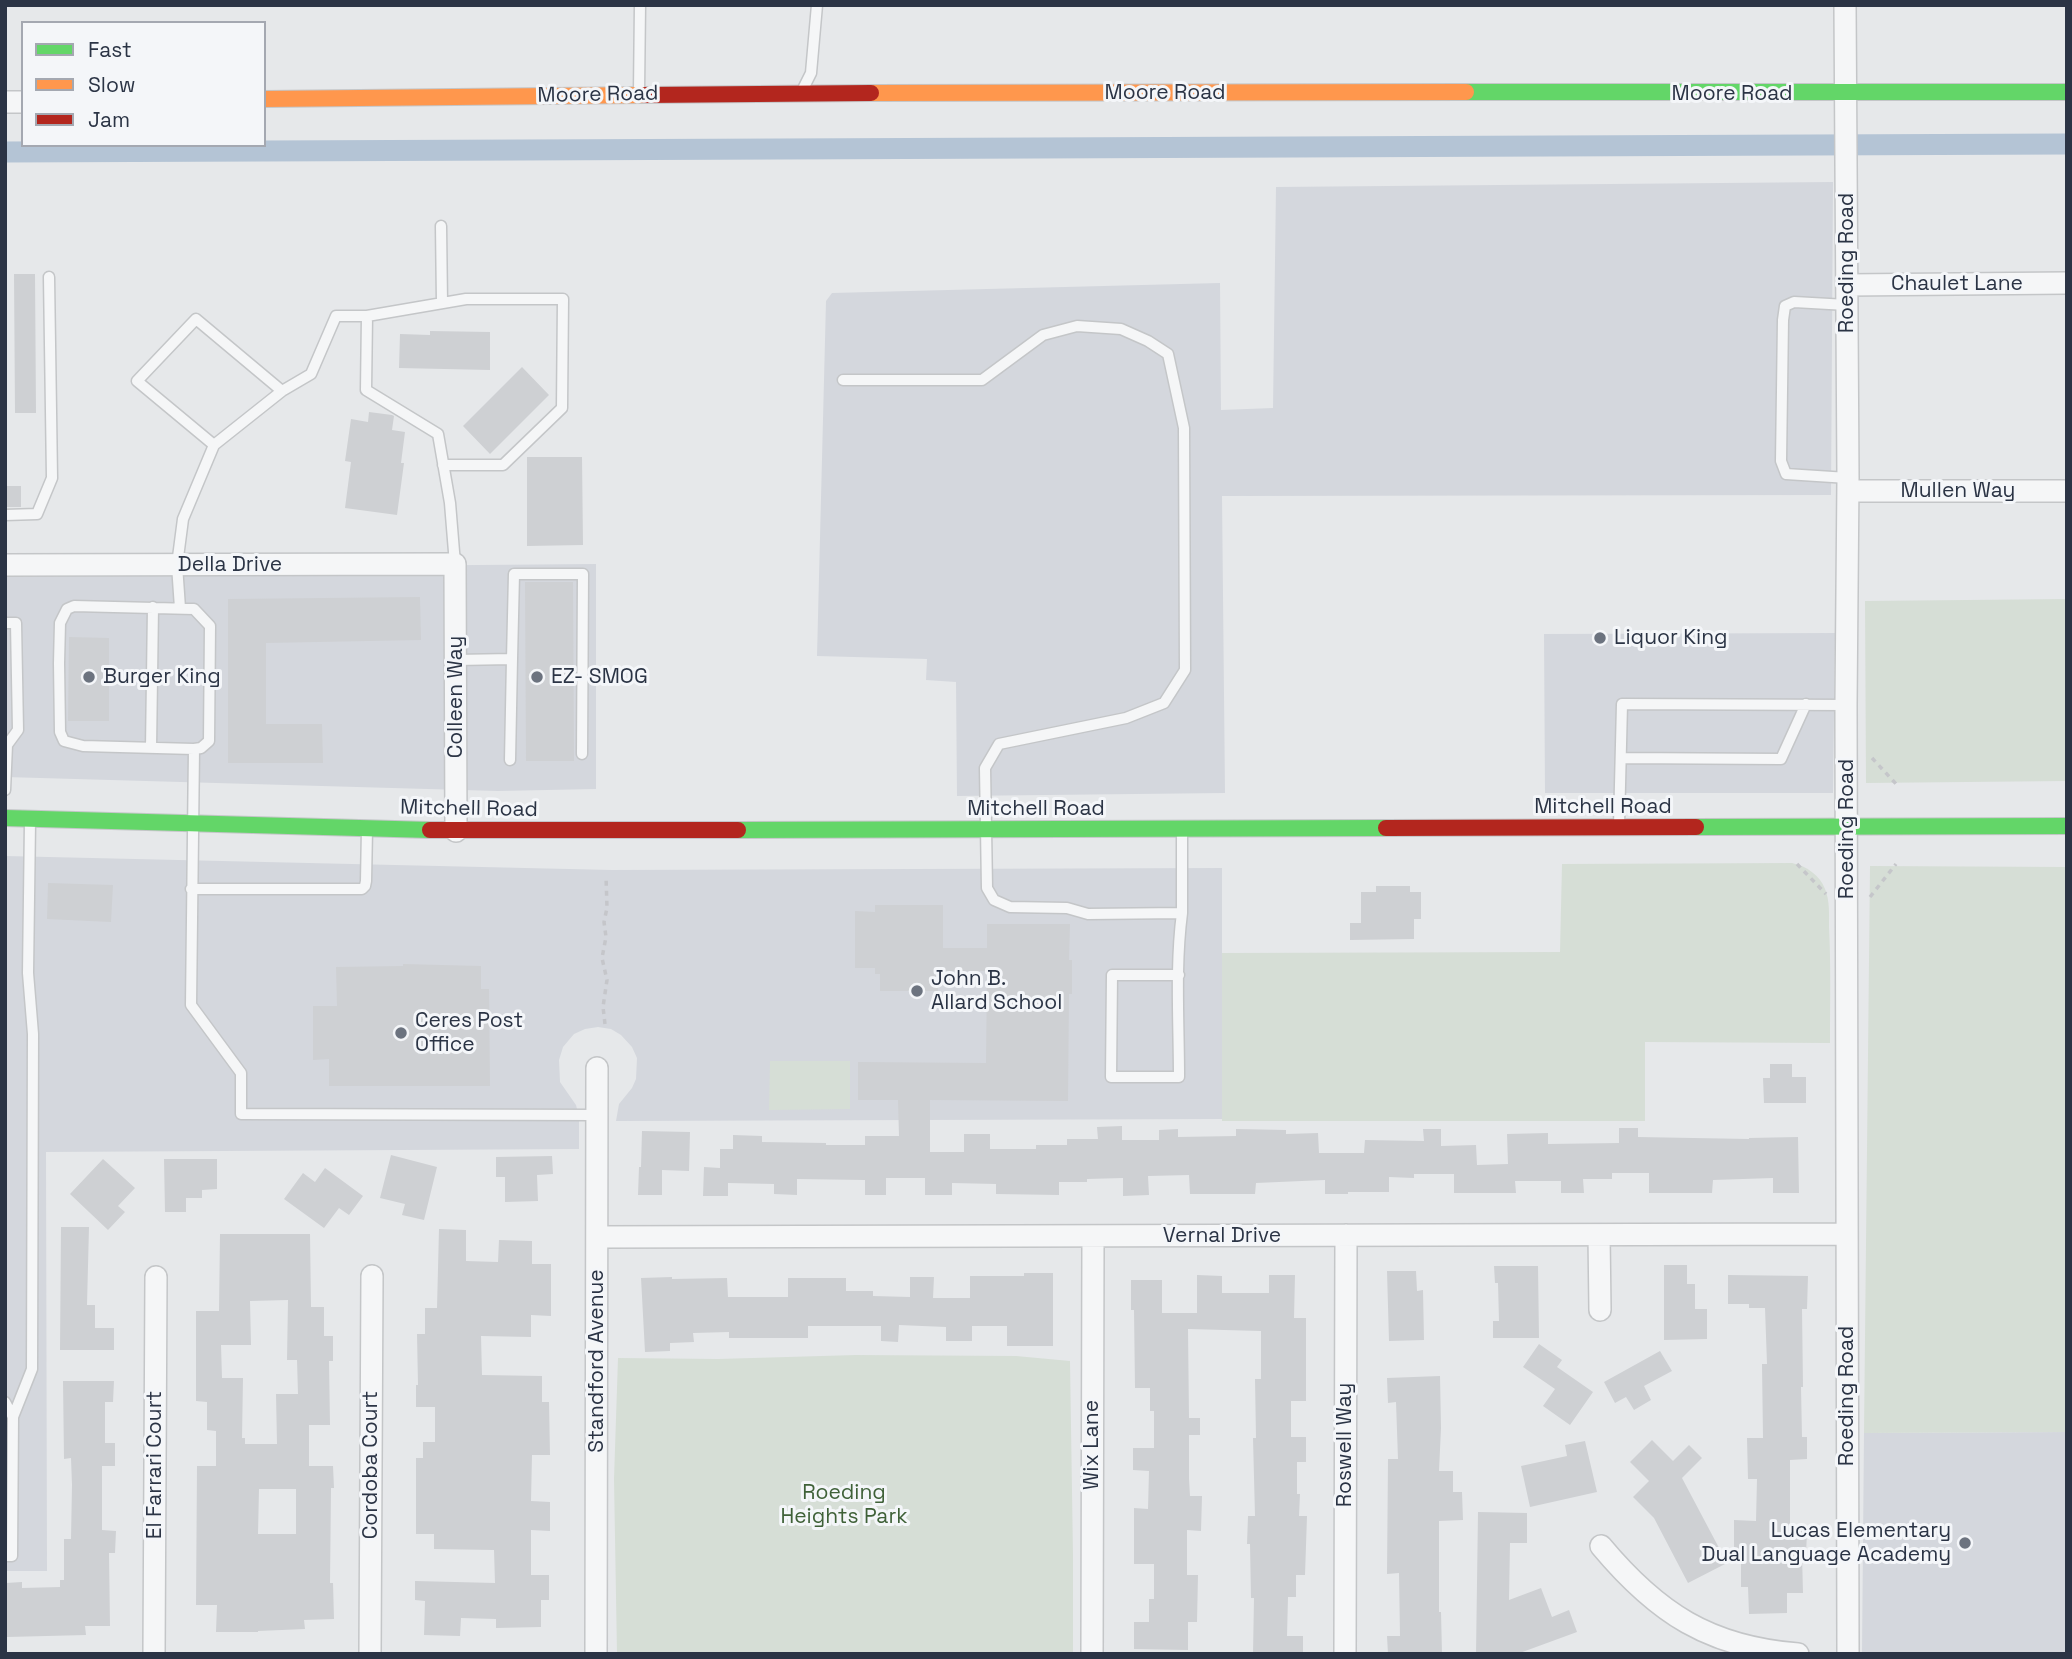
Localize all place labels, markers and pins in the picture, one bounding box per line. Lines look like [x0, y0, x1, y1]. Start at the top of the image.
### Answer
place label: Liquor King [1614, 625, 1728, 651]
marker: Liquor King [1592, 630, 1608, 646]
place label: Burger King [103, 664, 221, 690]
place label: EZ- SMOG [551, 664, 648, 690]
marker: Burger King [81, 669, 97, 685]
marker: EZ- SMOG [529, 669, 545, 685]
place label: John B. Allard School [931, 966, 1062, 1016]
marker: John B. Allard School [909, 983, 925, 999]
place label: Ceres Post Office [415, 1008, 523, 1058]
marker: Ceres Post Office [393, 1025, 409, 1041]
place label: Lucas Elementary Dual Language Academy [1701, 1518, 1951, 1568]
marker: Lucas Elementary Dual Language Academy [1957, 1535, 1973, 1551]

